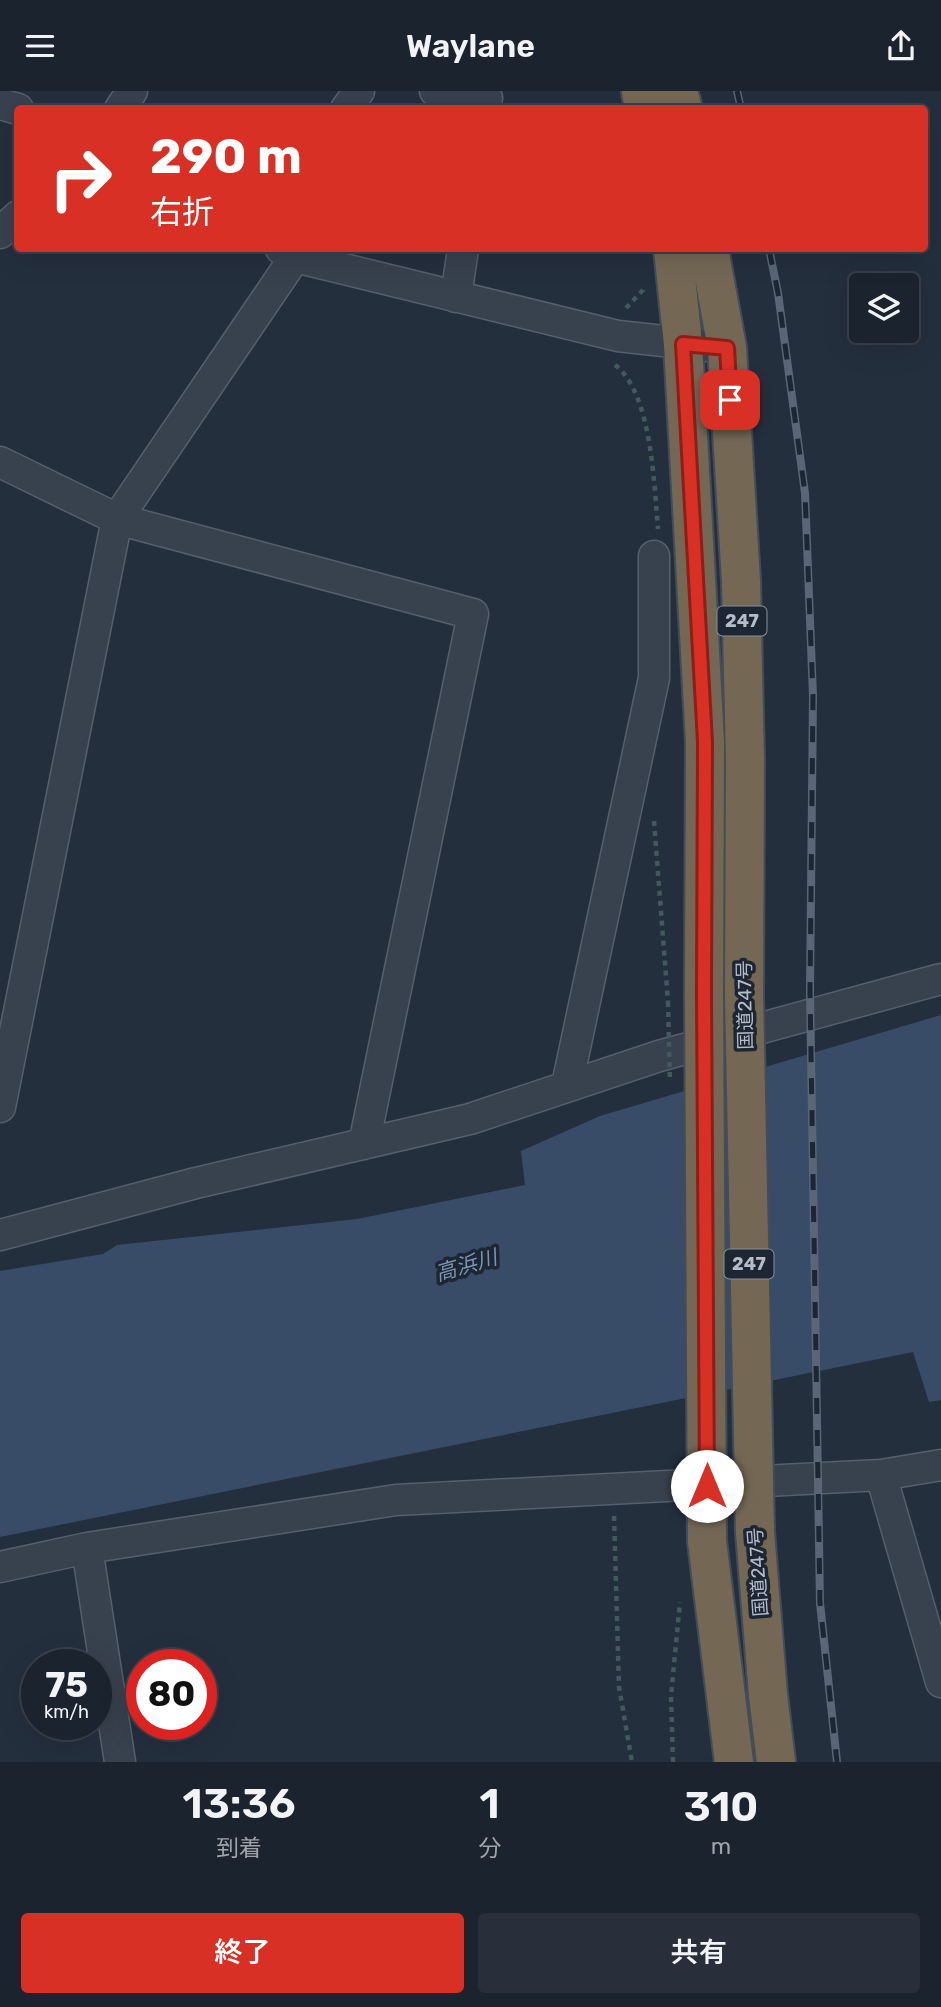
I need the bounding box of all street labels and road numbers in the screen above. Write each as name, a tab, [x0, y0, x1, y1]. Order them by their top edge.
road number: 247	[718, 607, 766, 635]
street label: 国道247号	[733, 960, 757, 1050]
road number: 247	[724, 1249, 774, 1279]
street label: 国道247号	[743, 1527, 773, 1617]

